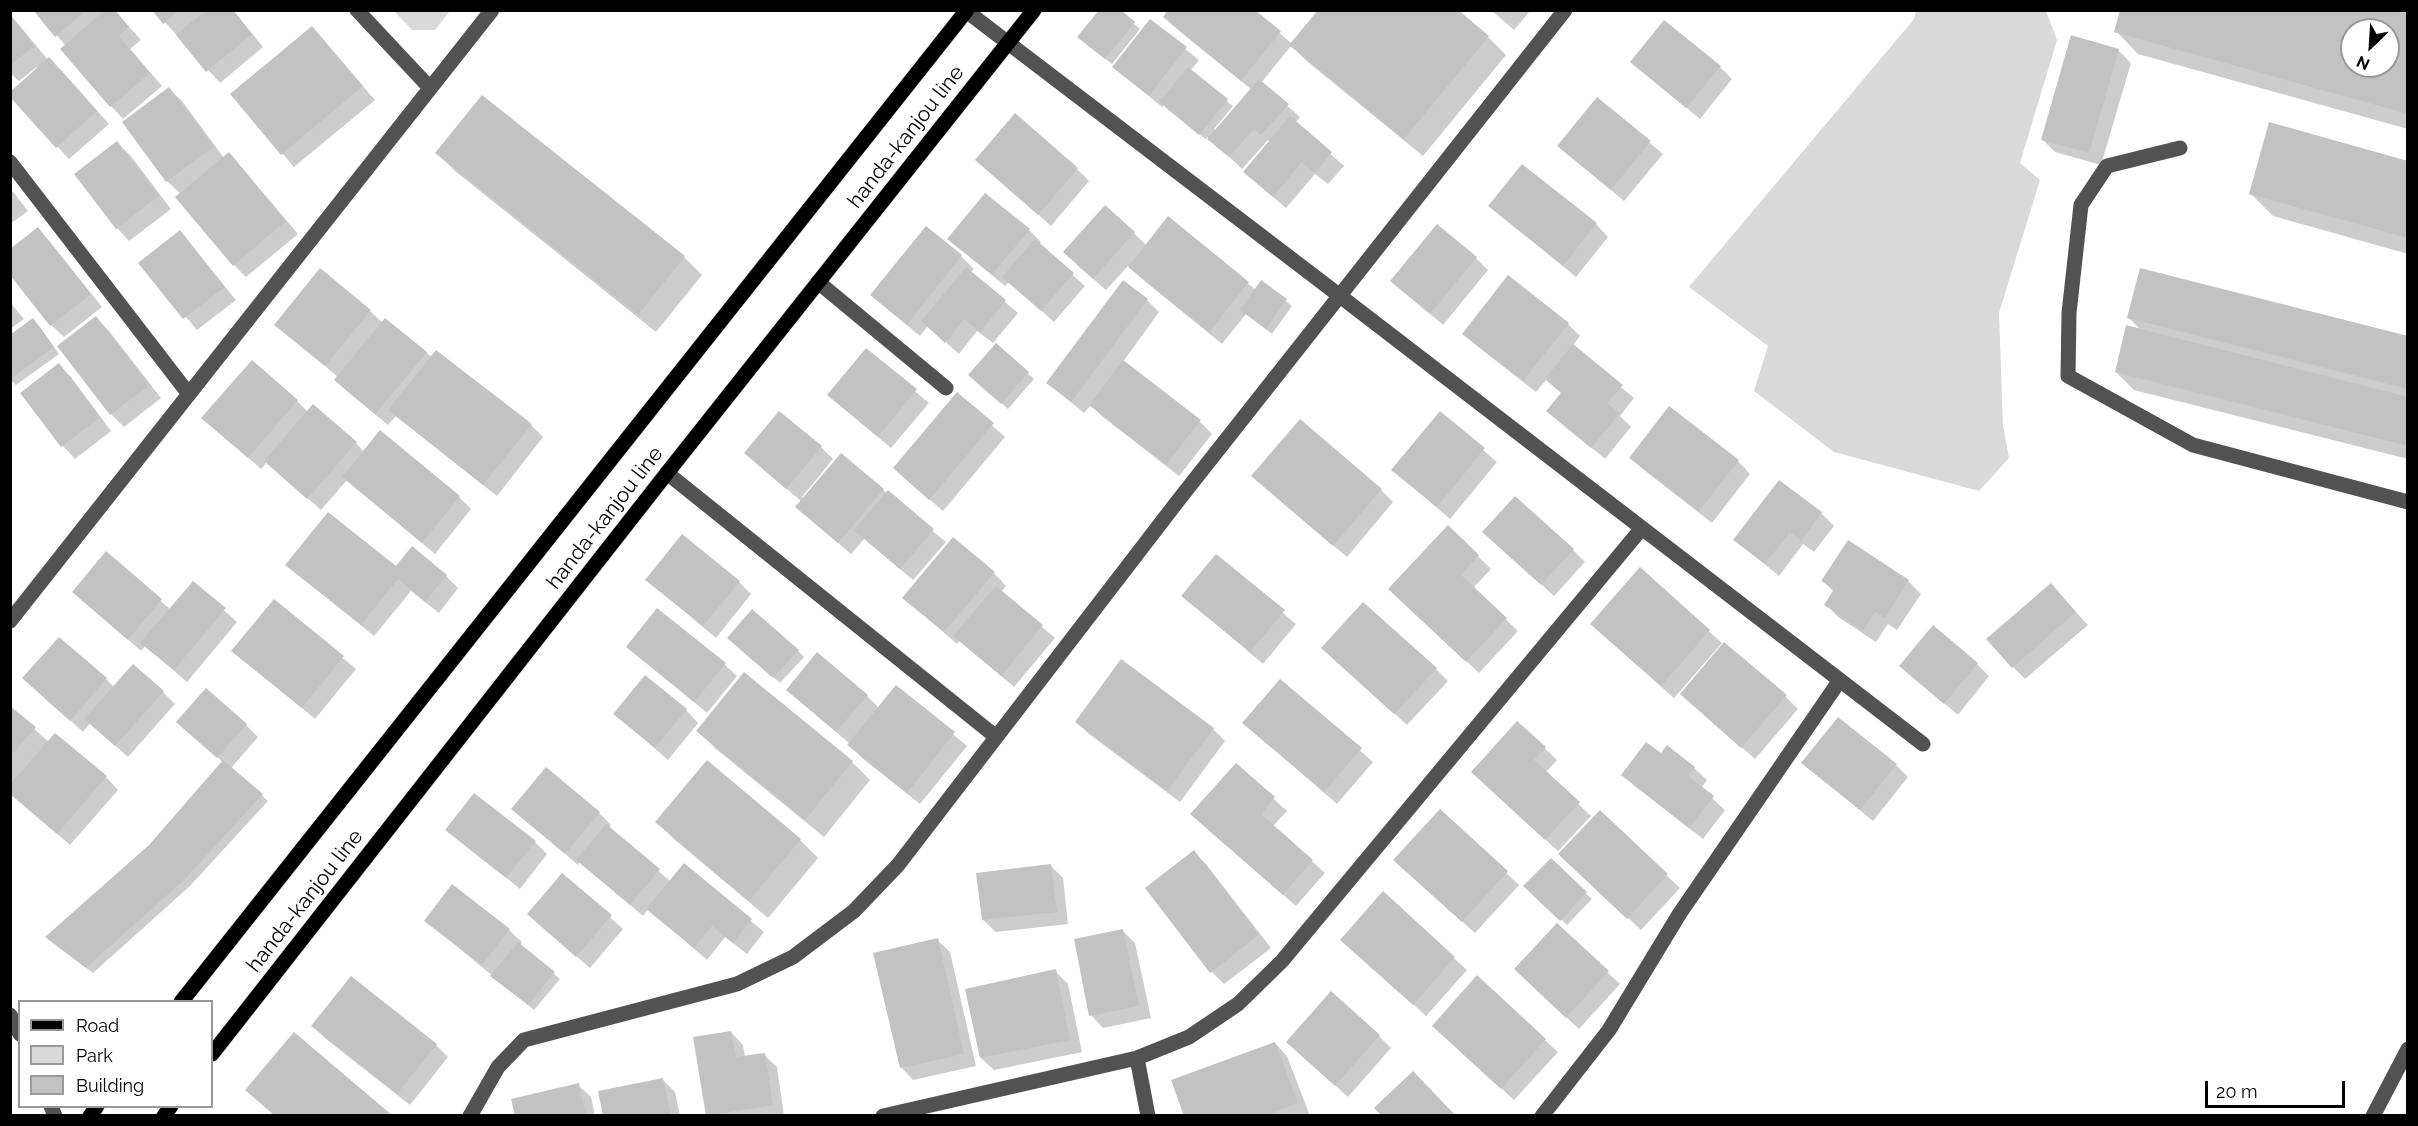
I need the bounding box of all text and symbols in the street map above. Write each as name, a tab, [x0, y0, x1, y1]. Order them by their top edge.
north arrow	[2340, 18, 2400, 78]
text: N	[2353, 52, 2373, 74]
street label: handa-kanjou line	[843, 61, 969, 213]
street label: handa-kanjou line	[542, 442, 668, 594]
street label: handa-kanjou line	[242, 825, 368, 977]
legend	[18, 1000, 213, 1108]
text: Road	[76, 1015, 119, 1036]
text: Park	[76, 1045, 113, 1066]
scale bar	[2208, 1069, 2348, 1107]
text: Building	[76, 1075, 144, 1096]
text: 20 m	[2216, 1081, 2258, 1102]

